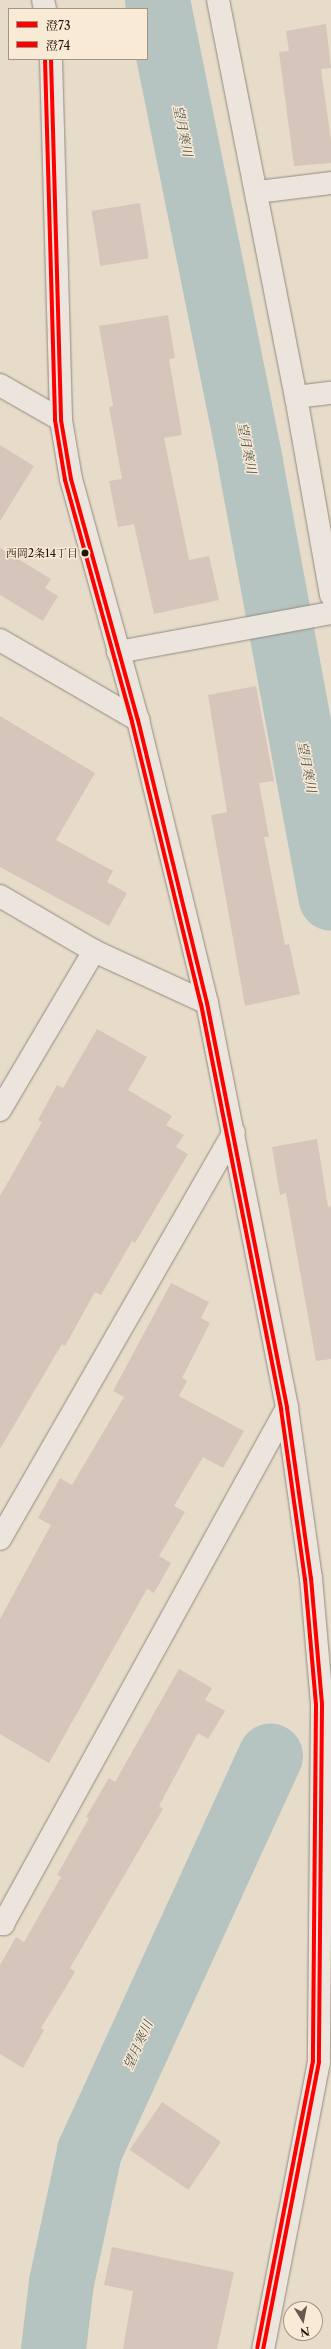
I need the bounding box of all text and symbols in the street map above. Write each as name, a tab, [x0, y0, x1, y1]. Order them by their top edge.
legend	[8, 8, 148, 60]
text: 澄73	[46, 18, 71, 33]
text: 澄74	[46, 38, 70, 53]
water label: 望月寒川	[170, 104, 196, 158]
water label: 望月寒川	[234, 421, 260, 475]
place label: 西岡2条14丁目	[6, 546, 78, 560]
marker: 西岡2条14丁目	[80, 548, 90, 558]
water label: 望月寒川	[294, 740, 320, 794]
water label: 望月寒川	[120, 2018, 156, 2072]
north arrow	[283, 2301, 323, 2341]
text: N	[299, 2324, 311, 2340]

